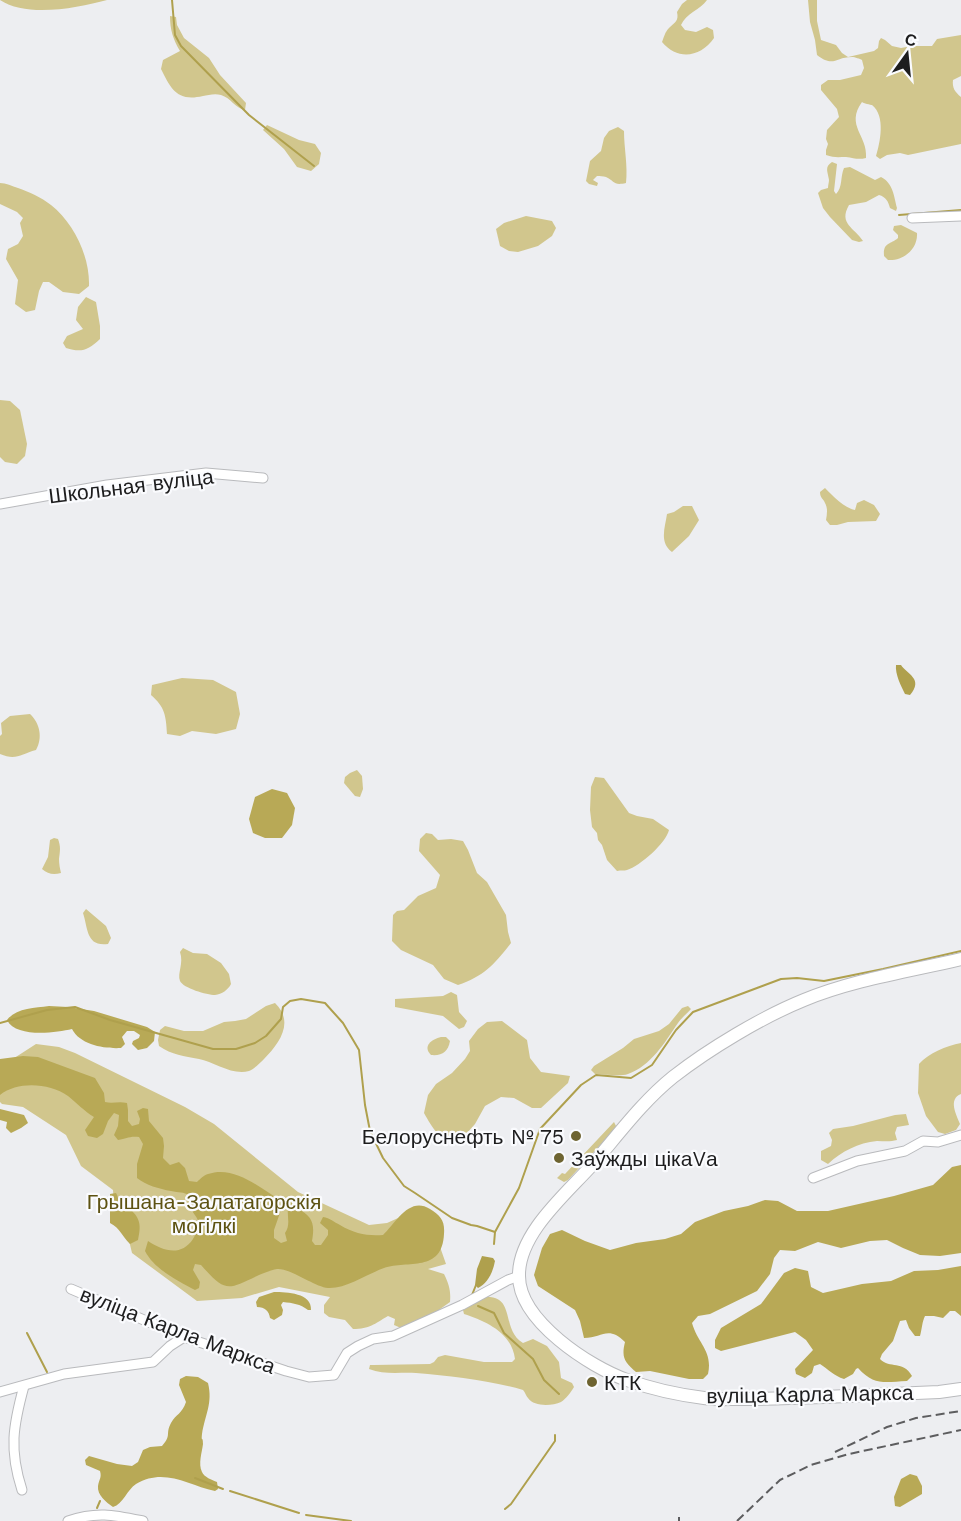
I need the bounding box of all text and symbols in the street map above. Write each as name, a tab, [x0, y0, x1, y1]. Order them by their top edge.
north arrow	[877, 24, 937, 84]
text: С	[903, 29, 919, 51]
street label: Школьная вуліца	[47, 463, 215, 509]
place label: Белоруснефть № 75	[362, 1124, 564, 1149]
marker: Белоруснефть № 75	[569, 1129, 583, 1143]
place label: Заўжды цікаVа	[571, 1146, 718, 1171]
marker: Заўжды цікаVа	[552, 1151, 566, 1165]
park label: Грышана-Залатагорскія могілкі	[87, 1189, 321, 1238]
street label: вуліца Карла Маркса	[77, 1281, 279, 1379]
place label: КТК	[604, 1370, 642, 1395]
marker: КТК	[585, 1375, 599, 1389]
street label: вуліца Карла Маркса	[706, 1380, 914, 1408]

